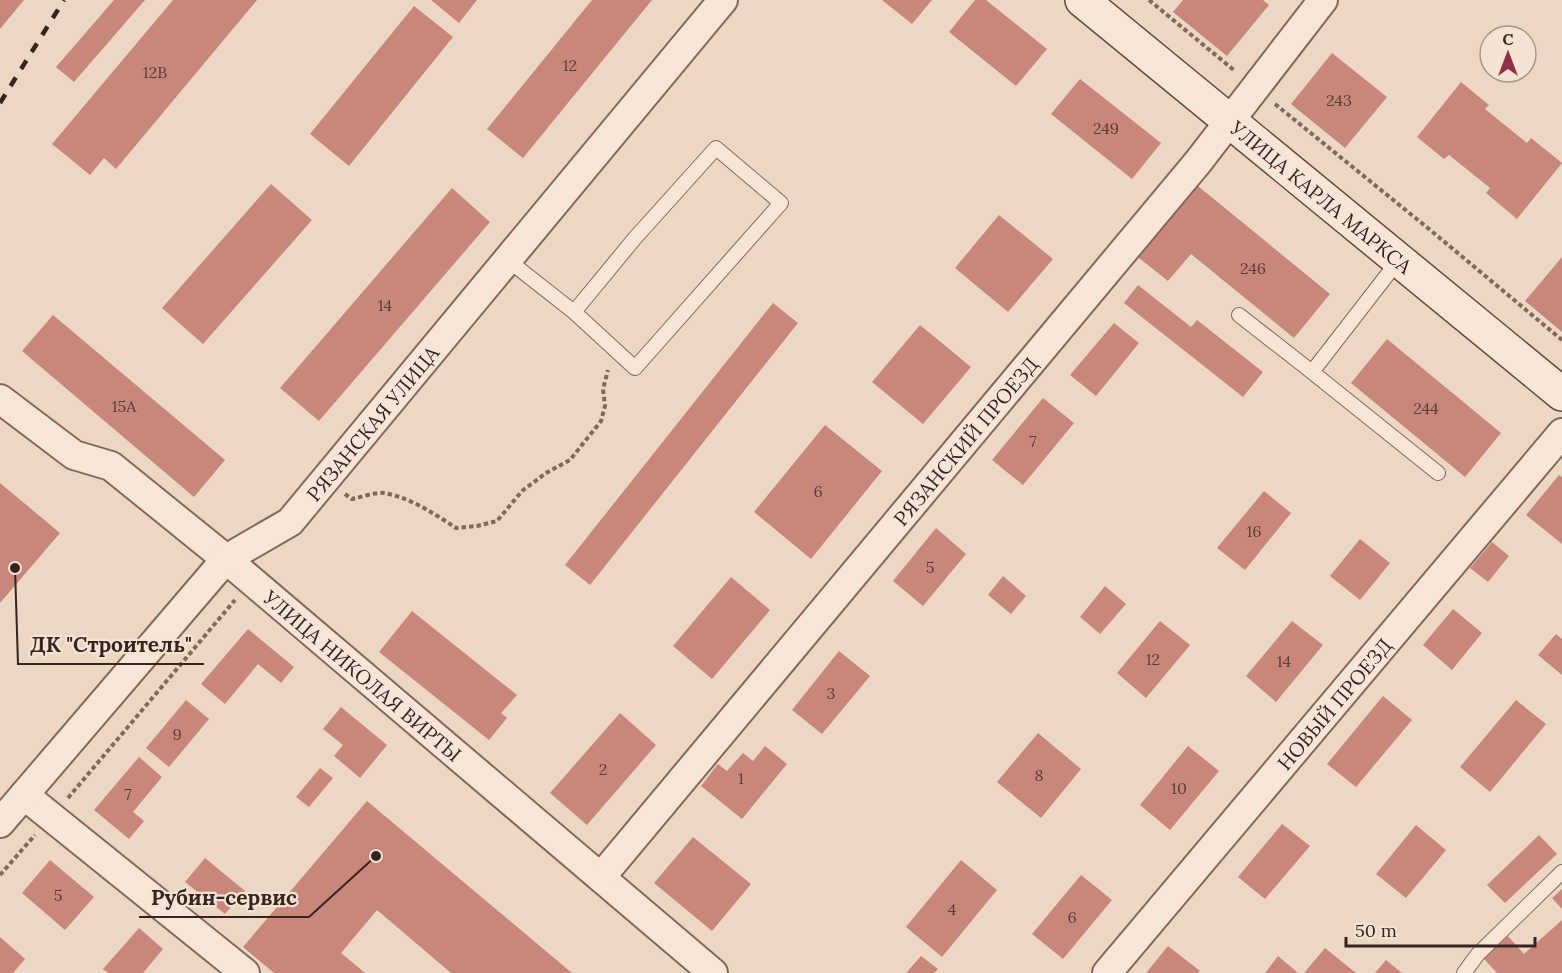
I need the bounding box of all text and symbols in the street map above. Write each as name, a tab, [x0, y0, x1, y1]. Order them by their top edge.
north arrow	[1478, 24, 1538, 84]
text: С	[1502, 29, 1514, 49]
house number: 12	[563, 55, 577, 75]
house number: 12В	[143, 62, 167, 82]
house number: 243	[1326, 90, 1352, 110]
street label: УЛИЦА КАРЛА МАРКСА	[1225, 114, 1418, 279]
house number: 249	[1093, 118, 1119, 138]
house number: 246	[1240, 258, 1266, 278]
house number: 14	[378, 295, 393, 315]
street label: РЯЗАНСКАЯ УЛИЦА	[300, 340, 444, 506]
street label: РЯЗАНСКИЙ ПРОЕЗД	[888, 352, 1043, 530]
house number: 15А	[112, 396, 137, 416]
house number: 244	[1413, 398, 1439, 418]
house number: 7	[1029, 431, 1037, 451]
house number: 6	[813, 481, 823, 501]
house number: 16	[1246, 521, 1262, 541]
house number: 5	[926, 557, 934, 577]
street label: УЛИЦА НИКОЛАЯ ВИРТЫ	[258, 584, 467, 766]
callout: ДК "Строитель"	[18, 625, 204, 664]
text: ДК "Строитель"	[30, 631, 192, 658]
street label: НОВЫЙ ПРОЕЗД	[1271, 633, 1396, 775]
house number: 12	[1146, 649, 1160, 669]
house number: 14	[1277, 651, 1292, 671]
house number: 3	[827, 683, 836, 703]
house number: 9	[172, 724, 182, 744]
house number: 2	[599, 759, 607, 779]
house number: 8	[1035, 765, 1044, 785]
house number: 1	[738, 768, 744, 788]
house number: 10	[1171, 778, 1187, 798]
house number: 7	[124, 784, 132, 804]
callout: Рубин-сервис	[139, 878, 309, 917]
text: Рубин-сервис	[151, 884, 297, 911]
house number: 5	[54, 885, 62, 905]
house number: 4	[948, 899, 957, 919]
house number: 6	[1067, 907, 1077, 927]
scale bar	[1346, 910, 1535, 948]
text: 50 m	[1355, 919, 1397, 942]

